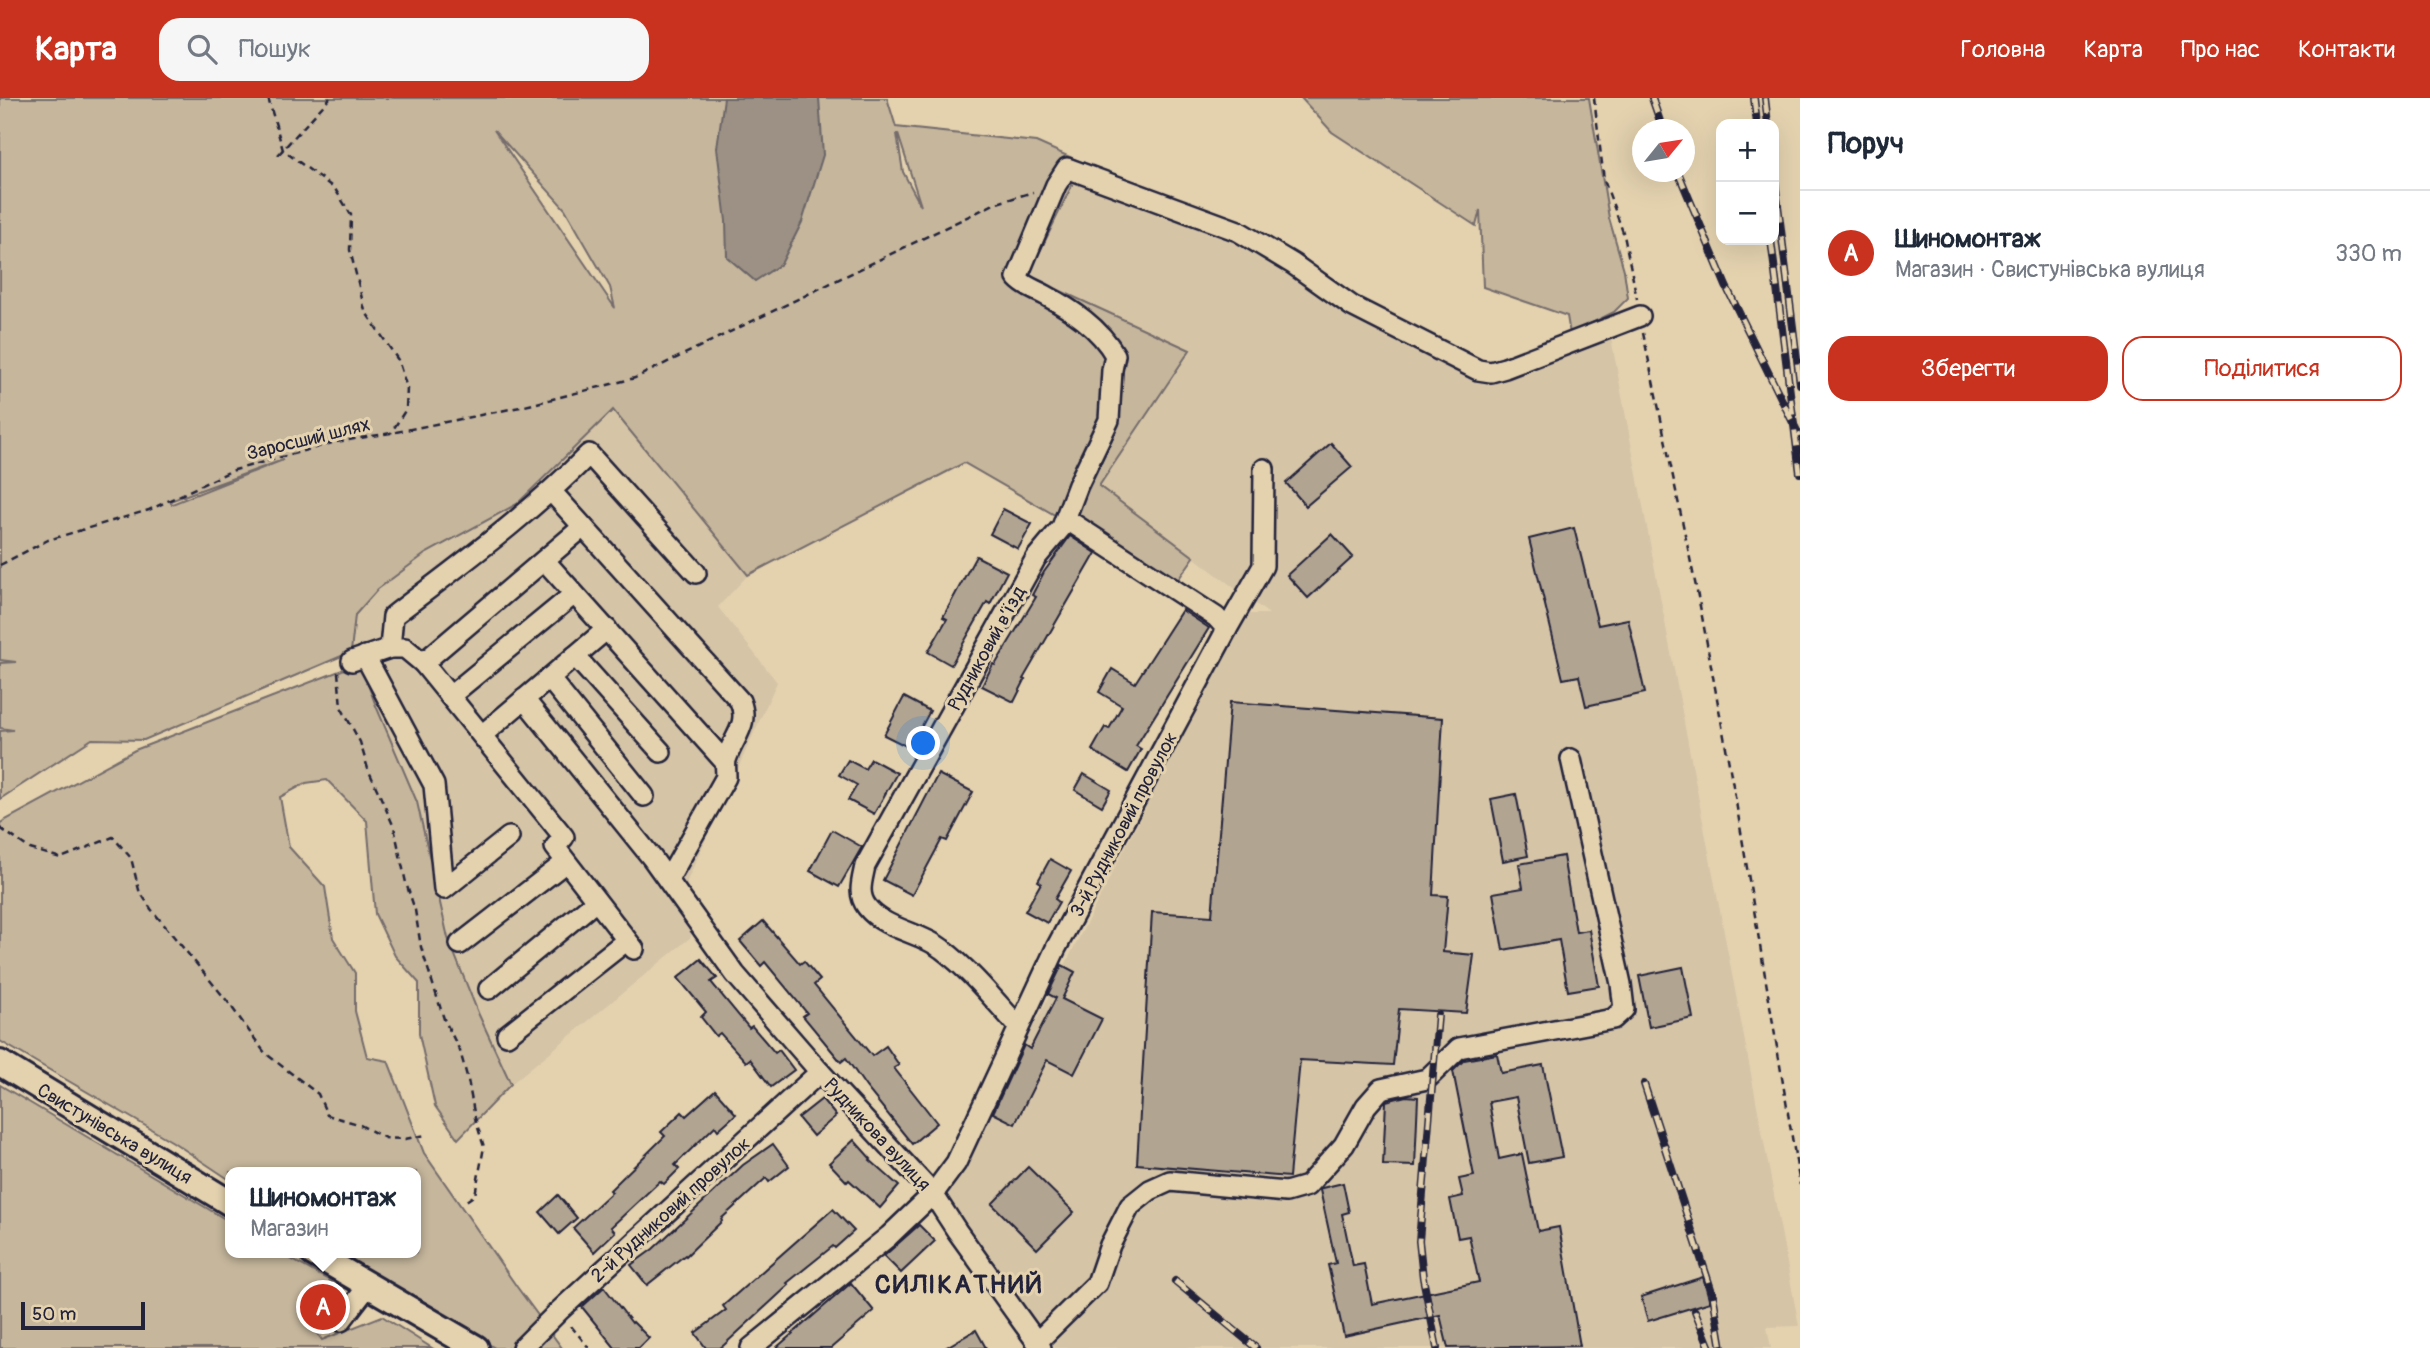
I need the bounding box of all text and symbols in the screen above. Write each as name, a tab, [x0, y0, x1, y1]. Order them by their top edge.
search box	[159, 18, 649, 81]
text: Карта	[35, 29, 117, 70]
icon: search	[183, 30, 221, 68]
text: Пошук	[239, 33, 311, 65]
text: Головна	[1961, 35, 2045, 64]
text: Карта	[2083, 35, 2143, 64]
text: Про нас	[2181, 35, 2260, 64]
text: Контакти	[2298, 35, 2395, 64]
north arrow	[1632, 119, 1695, 182]
map controls	[1716, 119, 1779, 245]
button: +	[1716, 119, 1779, 182]
text: Поруч	[1828, 125, 1904, 162]
button: −	[1716, 182, 1779, 245]
text: Шиномонтаж	[1895, 223, 2041, 255]
text: A	[1844, 239, 1858, 268]
text: 330 m	[2335, 239, 2402, 268]
text: Магазин · Свистунівська вулиця	[1895, 255, 2205, 284]
button: Зберегти	[1828, 336, 2108, 401]
button: Поділитися	[2122, 336, 2402, 401]
street label: Заросший шлях	[244, 412, 372, 466]
street label: Рудниковий в’їзд	[943, 581, 1031, 715]
your location	[906, 726, 940, 760]
street label: 3-й Рудниковий провулок	[1065, 728, 1183, 921]
street label: Рудникова вулиця	[819, 1073, 936, 1196]
street label: Свистунівська вулиця	[33, 1078, 196, 1190]
street label: 2-й Рудниковий провулок	[586, 1132, 755, 1288]
popup	[225, 1167, 421, 1258]
text: Шиномонтаж	[250, 1182, 396, 1214]
text: Магазин	[250, 1214, 329, 1243]
district label: СИЛІКАТНИЙ	[875, 1269, 1043, 1301]
pin: A	[300, 1281, 346, 1333]
scale bar	[21, 1299, 145, 1331]
text: 50 m	[32, 1302, 76, 1326]

